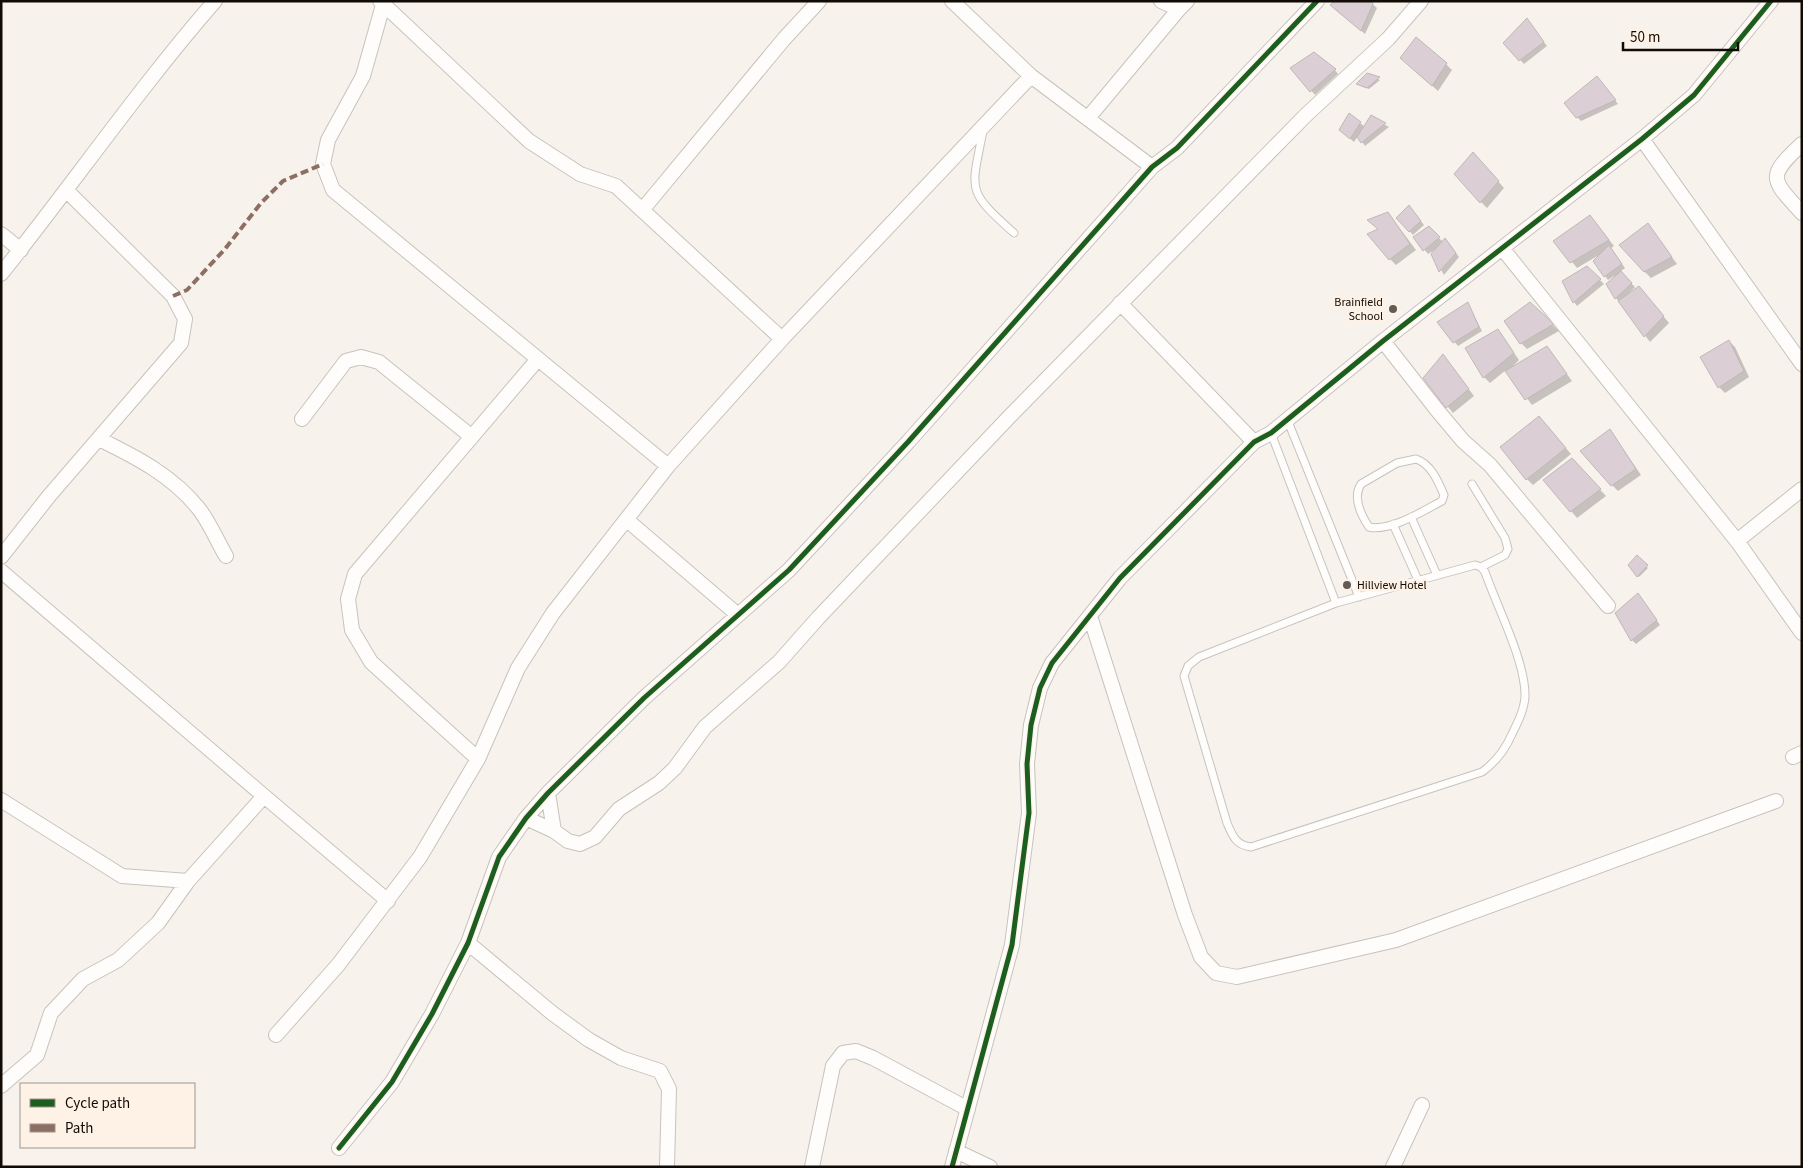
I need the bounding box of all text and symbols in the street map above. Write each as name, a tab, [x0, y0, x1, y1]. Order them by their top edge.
scale bar	[1623, 20, 1738, 52]
text: 50 m	[1630, 27, 1660, 48]
place label: Brainfield School	[1334, 294, 1383, 325]
marker: Brainfield School	[1387, 303, 1399, 315]
place label: Hillview Hotel	[1357, 577, 1427, 594]
marker: Hillview Hotel	[1341, 579, 1353, 591]
legend	[20, 1083, 195, 1148]
text: Cycle path	[65, 1093, 130, 1114]
text: Path	[65, 1118, 93, 1139]

